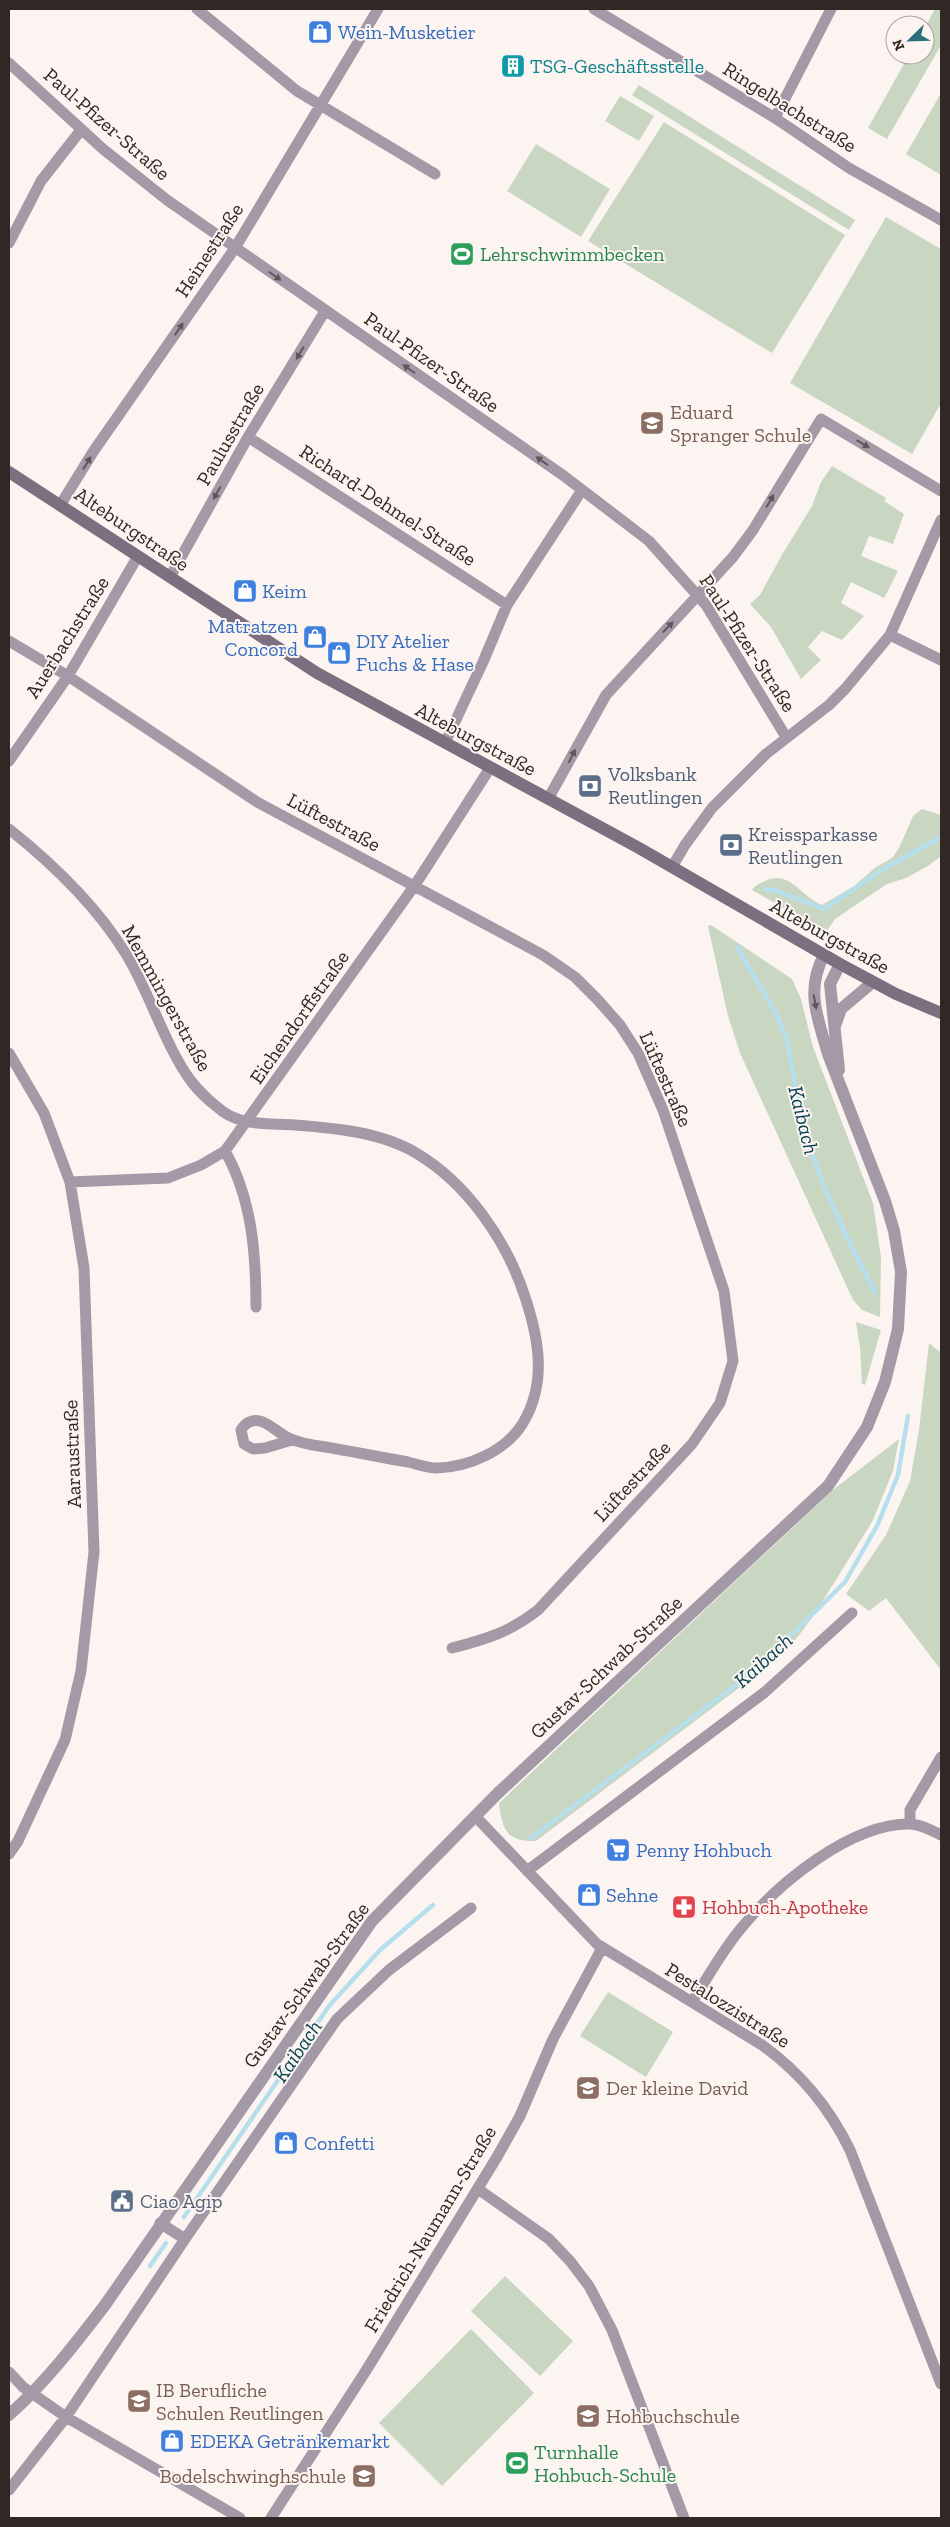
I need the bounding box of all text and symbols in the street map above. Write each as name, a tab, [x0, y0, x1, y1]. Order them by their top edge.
north arrow	[885, 15, 935, 65]
shop icon: Wein-Musketier	[307, 19, 333, 45]
place label: Wein-Musketier	[338, 20, 476, 44]
text: N	[888, 36, 908, 53]
building icon: TSG-Geschäftsstelle	[500, 53, 526, 79]
place label: TSG-Geschäftsstelle	[530, 54, 704, 78]
street label: Ringelbachstraße	[719, 56, 861, 158]
street label: Paul-Pfizer-Straße	[39, 63, 175, 185]
street label: Heinestraße	[170, 199, 248, 301]
sports icon: Lehrschwimmbecken	[449, 241, 475, 267]
place label: Lehrschwimmbecken	[480, 242, 665, 266]
one-way arrow	[268, 271, 282, 281]
street label: Paul-Pfizer-Straße	[360, 307, 504, 417]
one-way arrow	[174, 323, 184, 336]
one-way arrow	[295, 346, 304, 359]
one-way arrow	[402, 364, 415, 374]
street label: Paulusstraße	[191, 379, 269, 489]
place label: Eduard Spranger Schule	[670, 400, 811, 447]
school or university icon: Eduard Spranger Schule	[639, 410, 665, 436]
street label: Richard-Dehmel-Straße	[295, 439, 481, 571]
one-way arrow	[856, 439, 869, 448]
one-way arrow	[82, 456, 91, 469]
one-way arrow	[536, 456, 549, 466]
street label: Alteburgstraße	[70, 482, 194, 576]
one-way arrow	[213, 486, 222, 499]
one-way arrow	[766, 495, 775, 508]
street label: Paul-Pfizer-Straße	[695, 570, 801, 716]
street label: Auerbachstraße	[20, 572, 114, 702]
shop icon: Keim	[232, 578, 258, 604]
place label: Keim	[262, 579, 307, 603]
place label: Matratzen Concord	[208, 614, 299, 661]
one-way arrow	[662, 621, 674, 633]
shop icon: Matratzen Concord	[302, 624, 328, 650]
place label: DIY Atelier Fuchs & Hase	[356, 629, 474, 676]
shop icon: DIY Atelier Fuchs & Hase	[326, 640, 352, 666]
street label: Alteburgstraße	[412, 697, 540, 781]
one-way arrow	[568, 749, 576, 764]
place label: Volksbank Reutlingen	[607, 762, 703, 809]
bank icon: Volksbank Reutlingen	[577, 773, 603, 799]
street label: Lüftestraße	[283, 787, 385, 857]
place label: Kreissparkasse Reutlingen	[748, 822, 878, 869]
bank icon: Kreissparkasse Reutlingen	[718, 832, 744, 858]
street label: Alteburgstraße	[766, 893, 894, 979]
street label: Memmingerstraße	[117, 921, 217, 1075]
street label: Eichendorffstraße	[244, 946, 354, 1088]
one-way arrow	[811, 994, 819, 1010]
street label: Lüftestraße	[634, 1028, 698, 1130]
water label: Kaibach	[783, 1083, 825, 1157]
street label: Aaraustraße	[58, 1399, 86, 1509]
street label: Lüftestraße	[588, 1436, 676, 1526]
street label: Gustav-Schwab-Straße	[525, 1590, 687, 1744]
water label: Kaibach	[729, 1627, 797, 1693]
supermarket icon: Penny Hohbuch	[605, 1837, 631, 1863]
place label: Penny Hohbuch	[636, 1838, 772, 1862]
shop icon: Sehne	[576, 1882, 602, 1908]
place label: Sehne	[606, 1883, 658, 1907]
pharmacy icon: Hohbuch-Apotheke	[671, 1894, 697, 1920]
place label: Hohbuch-Apotheke	[702, 1895, 868, 1919]
street label: Gustav-Schwab-Straße	[238, 1897, 374, 2073]
street label: Pestalozzistraße	[661, 1957, 795, 2053]
water label: Kaibach	[267, 2015, 327, 2087]
school or university icon: Der kleine David	[575, 2075, 601, 2101]
place label: Der kleine David	[606, 2076, 748, 2100]
street label: Friedrich-Naumann-Straße	[359, 2121, 501, 2337]
shop icon: Confetti	[273, 2130, 299, 2156]
place label: Confetti	[304, 2131, 375, 2155]
public building icon: Ciao Agip	[109, 2188, 135, 2214]
place label: Ciao Agip	[140, 2189, 223, 2213]
place label: IB Berufliche Schulen Reutlingen	[156, 2378, 324, 2425]
school or university icon: IB Berufliche Schulen Reutlingen	[126, 2388, 152, 2414]
school or university icon: Hohbuchschule	[575, 2403, 601, 2429]
place label: Hohbuchschule	[606, 2404, 740, 2428]
shop icon: EDEKA Getränkemarkt	[159, 2428, 185, 2454]
place label: EDEKA Getränkemarkt	[190, 2429, 390, 2453]
place label: Turnhalle Hohbuch-Schule	[534, 2440, 676, 2487]
sports icon: Turnhalle Hohbuch-Schule	[504, 2450, 530, 2476]
school or university icon: Bodelschwinghschule	[351, 2463, 377, 2489]
place label: Bodelschwinghschule	[159, 2464, 346, 2488]

